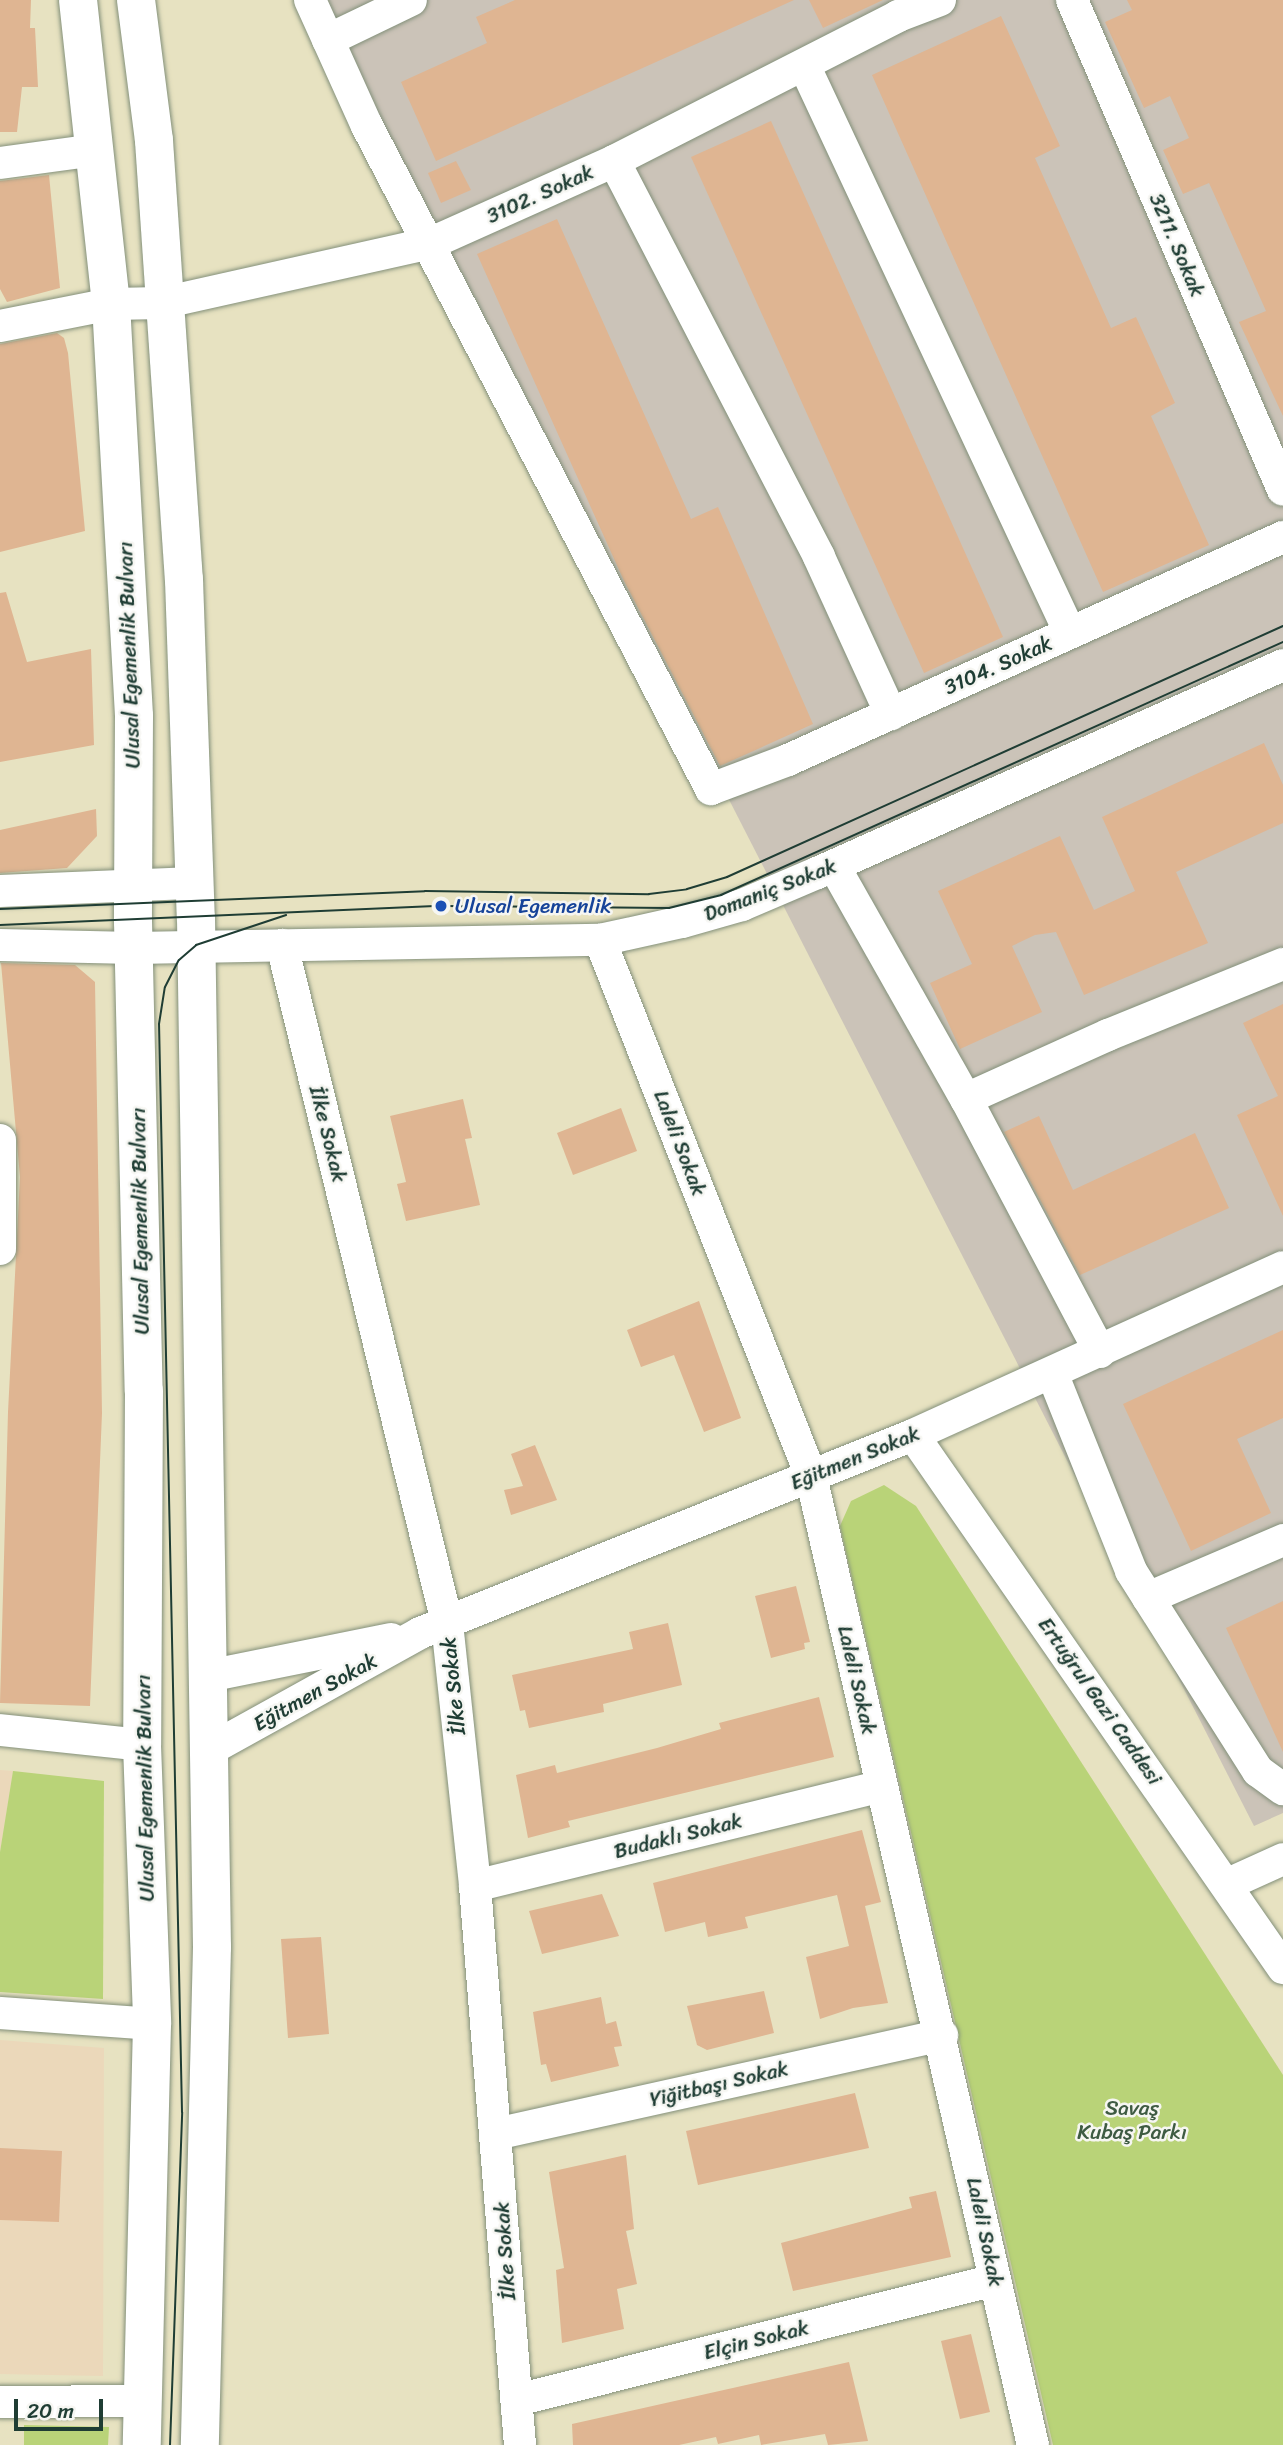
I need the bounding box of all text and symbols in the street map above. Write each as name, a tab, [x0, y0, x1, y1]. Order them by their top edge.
street label: 3102. Sokak	[483, 159, 597, 229]
street label: 3211. Sokak	[1144, 189, 1210, 301]
street label: Ulusal Egemenlik Bulvarı	[112, 541, 146, 769]
street label: 3104. Sokak	[940, 630, 1056, 700]
street label: Domaniç Sokak	[700, 853, 840, 927]
place label: Ulusal Egemenlik	[455, 893, 612, 919]
marker: Ulusal Egemenlik	[433, 898, 449, 914]
street label: İlke Sokak	[304, 1083, 352, 1185]
street label: Laleli Sokak	[648, 1087, 712, 1199]
street label: Ulusal Egemenlik Bulvarı	[125, 1107, 155, 1335]
street label: Eğitmen Sokak	[786, 1421, 924, 1495]
street label: Ertuğrul Gazi Caddesi	[1033, 1612, 1167, 1790]
street label: Laleli Sokak	[832, 1623, 882, 1737]
street label: İlke Sokak	[435, 1636, 471, 1736]
street label: Eğitmen Sokak	[249, 1648, 381, 1736]
street label: Ulusal Egemenlik Bulvarı	[130, 1674, 160, 1902]
street label: Budaklı Sokak	[611, 1808, 745, 1864]
street label: Yiğitbaşı Sokak	[647, 2056, 791, 2112]
park label: Savaş Kubaş Parkı	[1077, 2095, 1187, 2145]
street label: Laleli Sokak	[961, 2175, 1009, 2289]
street label: İlke Sokak	[489, 2201, 521, 2301]
street label: Elçin Sokak	[701, 2315, 811, 2365]
scale bar	[18, 2386, 107, 2430]
text: 20 m	[27, 2392, 74, 2430]

